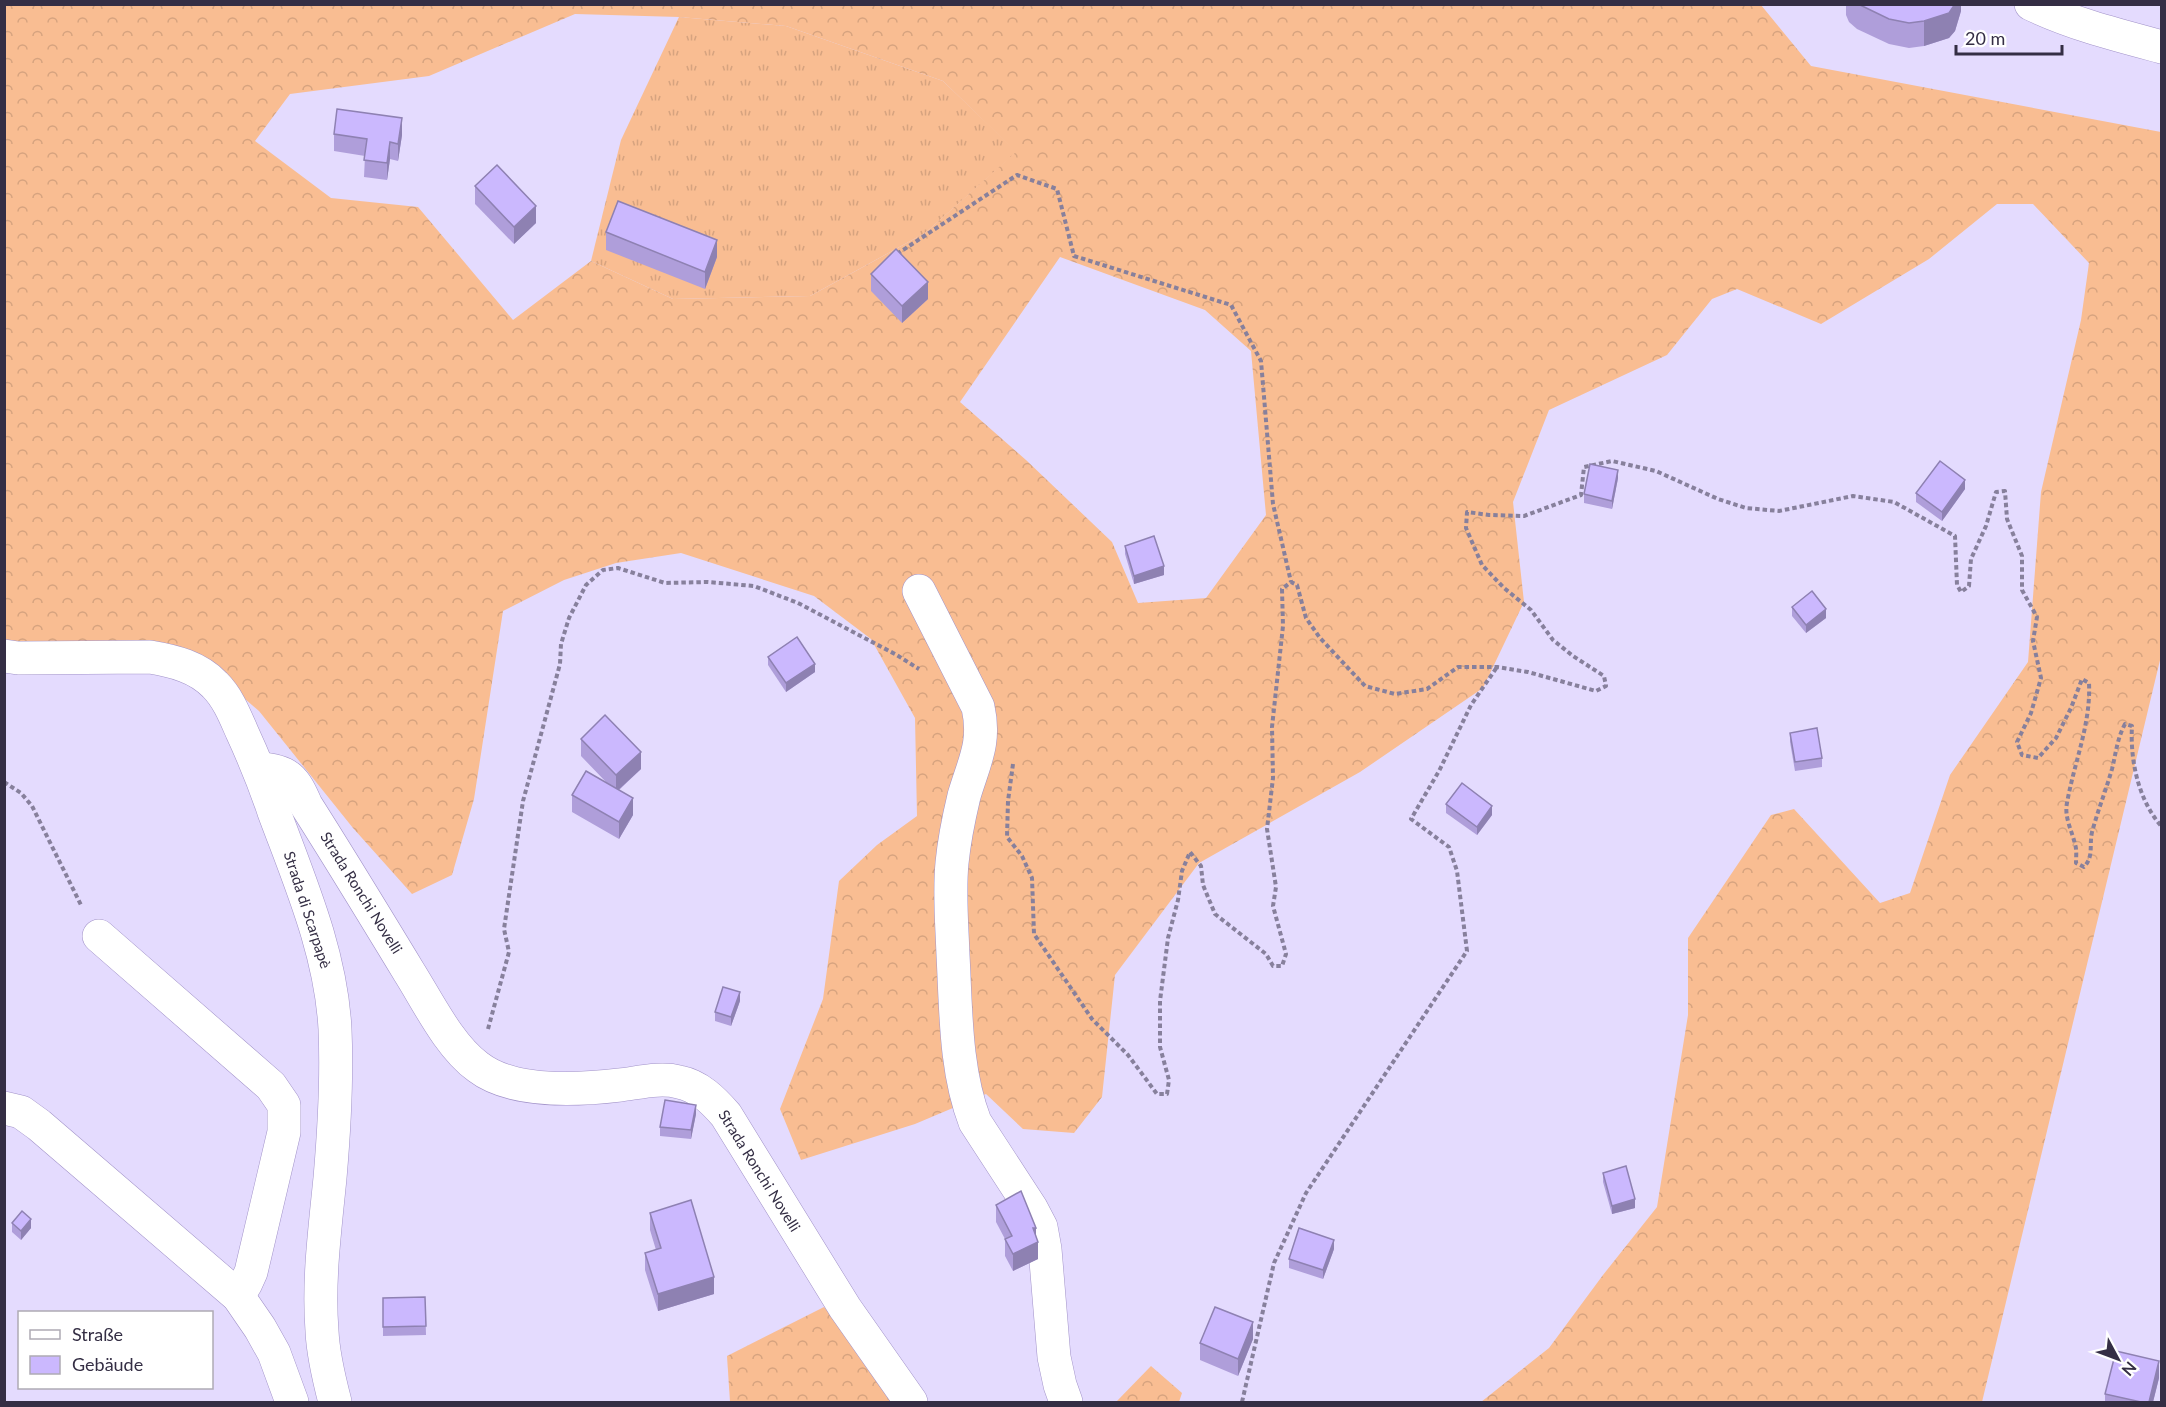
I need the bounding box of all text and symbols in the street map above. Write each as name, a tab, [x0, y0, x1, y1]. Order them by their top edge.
scale bar	[1956, 18, 2062, 56]
text: 20 m	[1965, 27, 2005, 49]
street label: Strada Ronchi Novelli	[317, 828, 407, 957]
street label: Strada di Scarpapè	[281, 849, 335, 970]
street label: Strada Ronchi Novelli	[715, 1106, 805, 1235]
legend	[18, 1311, 213, 1389]
text: Straße	[72, 1323, 123, 1345]
north arrow	[2088, 1329, 2148, 1389]
text: Gebäude	[72, 1353, 143, 1375]
text: N	[2118, 1358, 2141, 1380]

